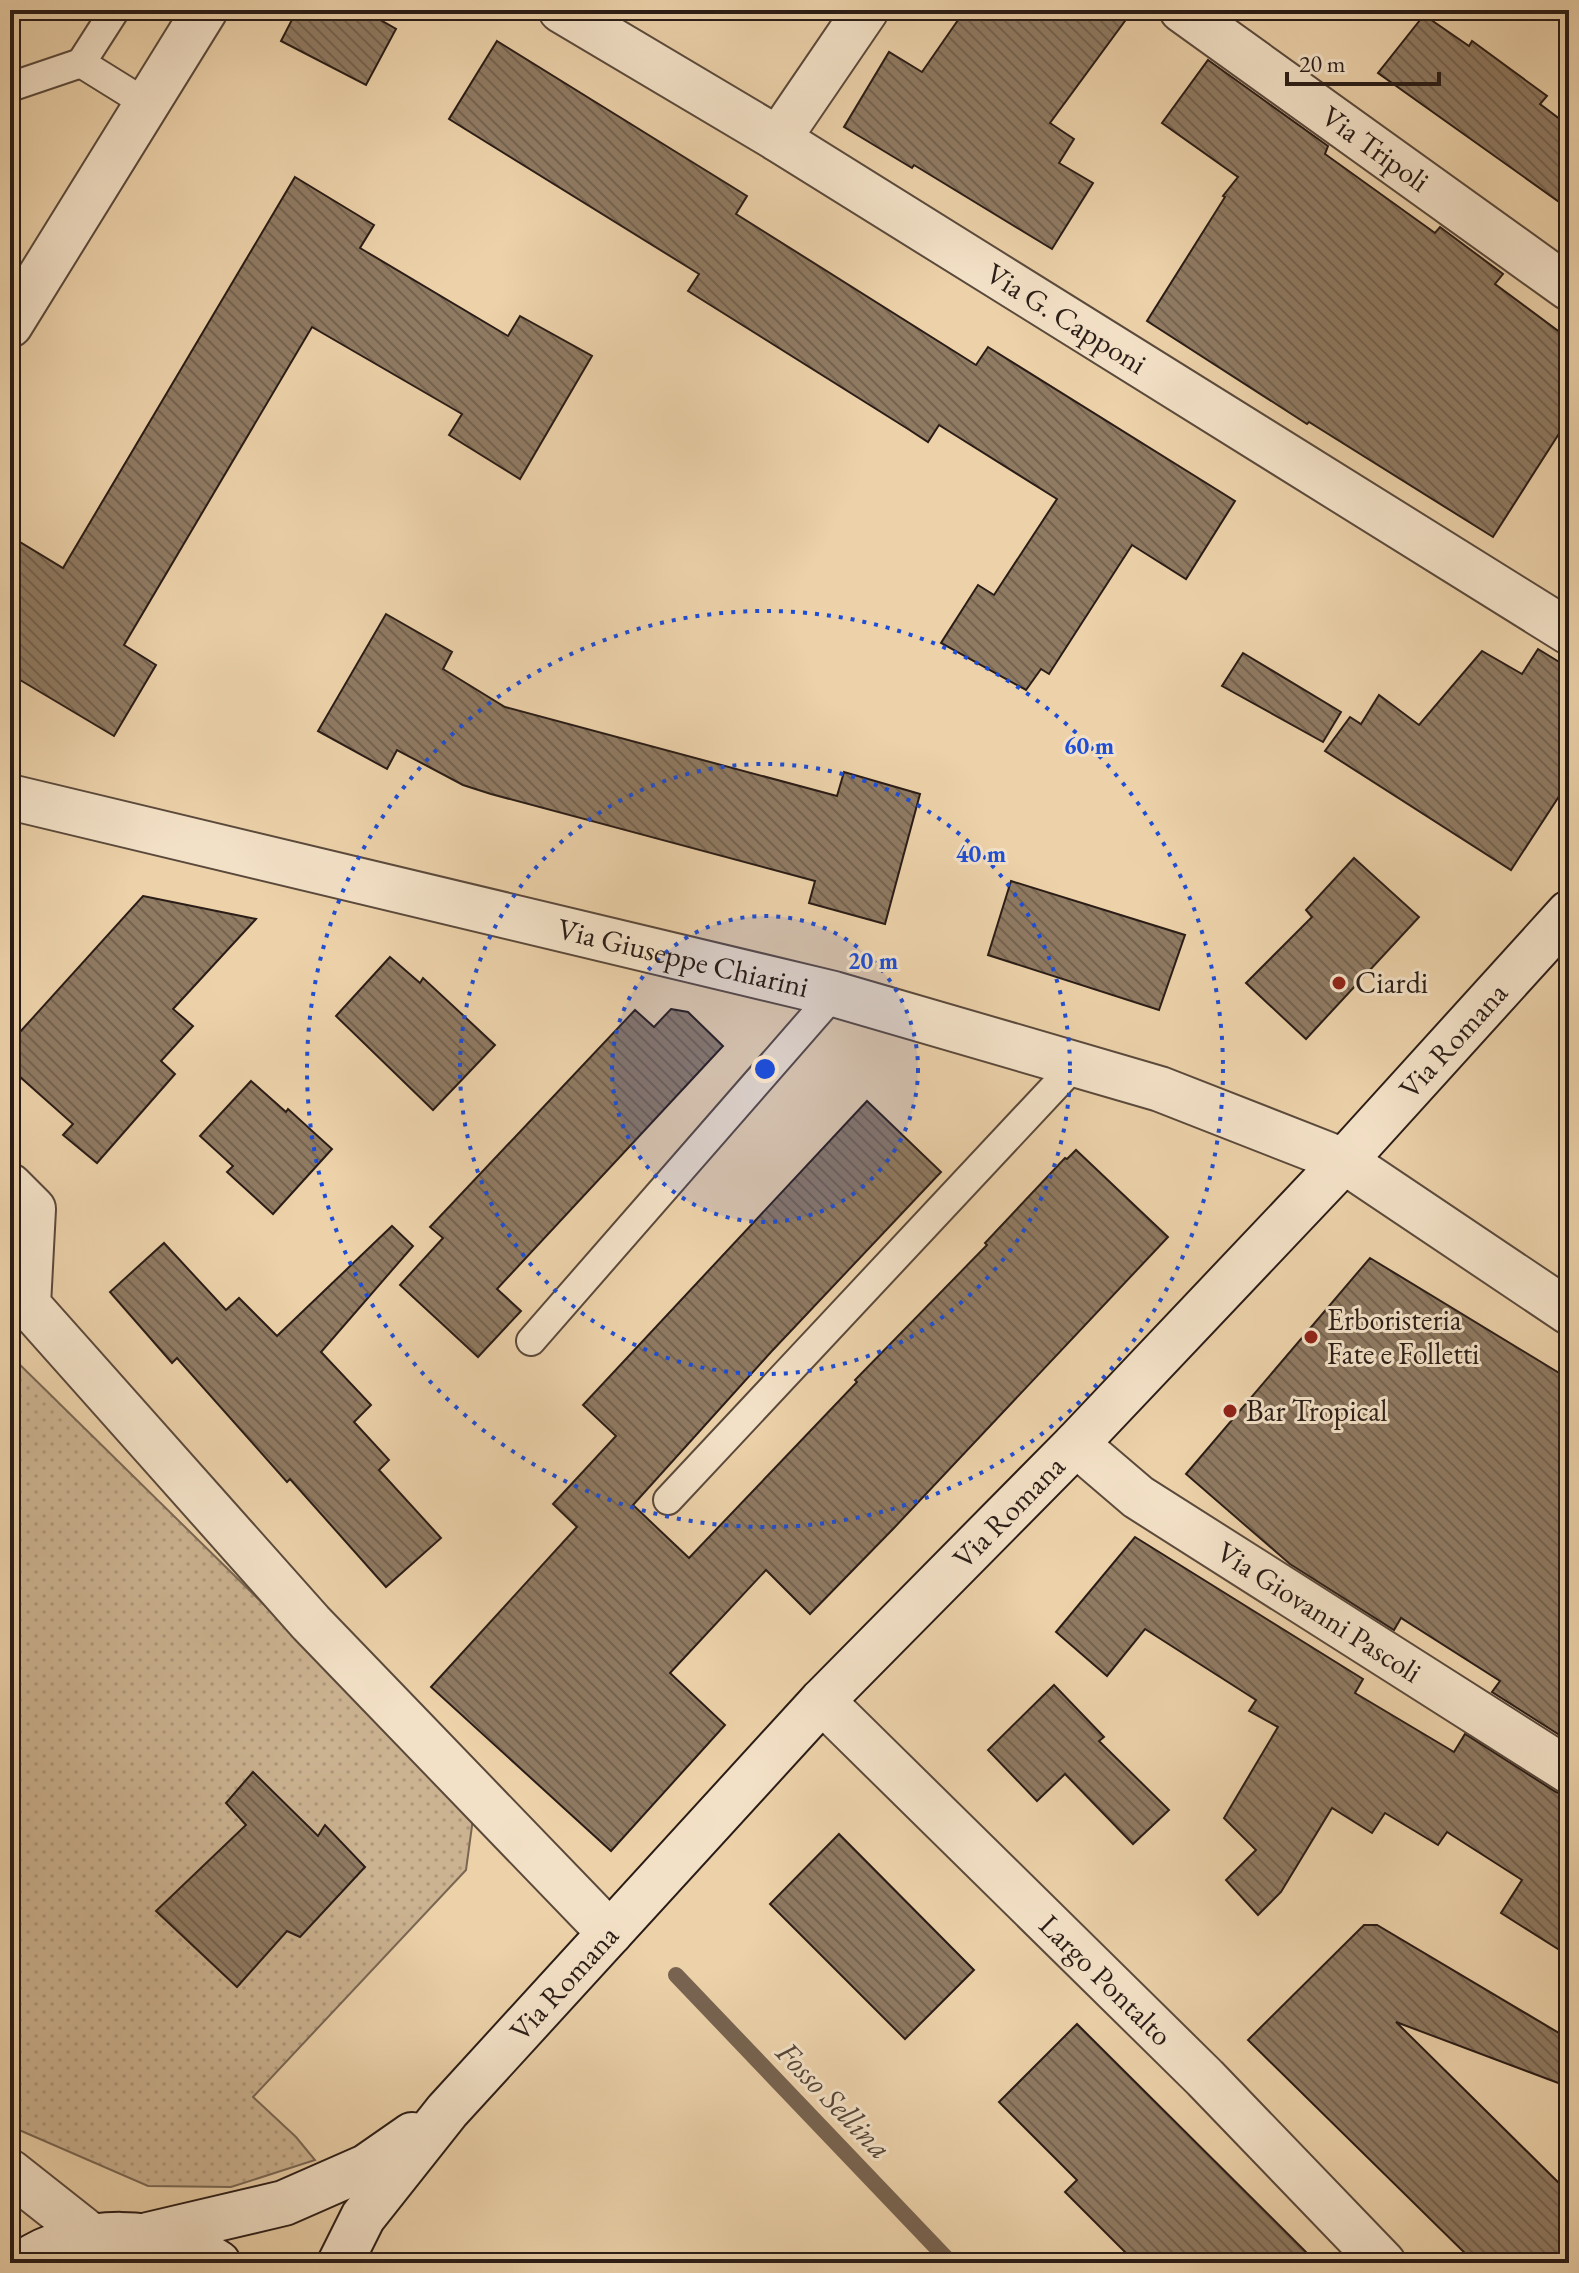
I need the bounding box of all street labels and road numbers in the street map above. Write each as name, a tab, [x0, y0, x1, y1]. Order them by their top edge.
street label: Via Tripoli	[1314, 96, 1437, 200]
street label: Via G. Capponi	[979, 253, 1154, 383]
street label: Via Giuseppe Chiarini	[554, 909, 813, 1006]
street label: Via Romana	[1390, 974, 1516, 1107]
street label: Via Romana	[944, 1447, 1073, 1577]
street label: Via Giovanni Pascoli	[1209, 1532, 1429, 1691]
street label: Largo Pontalto	[1031, 1906, 1181, 2054]
street label: Via Romana	[501, 1916, 627, 2049]

